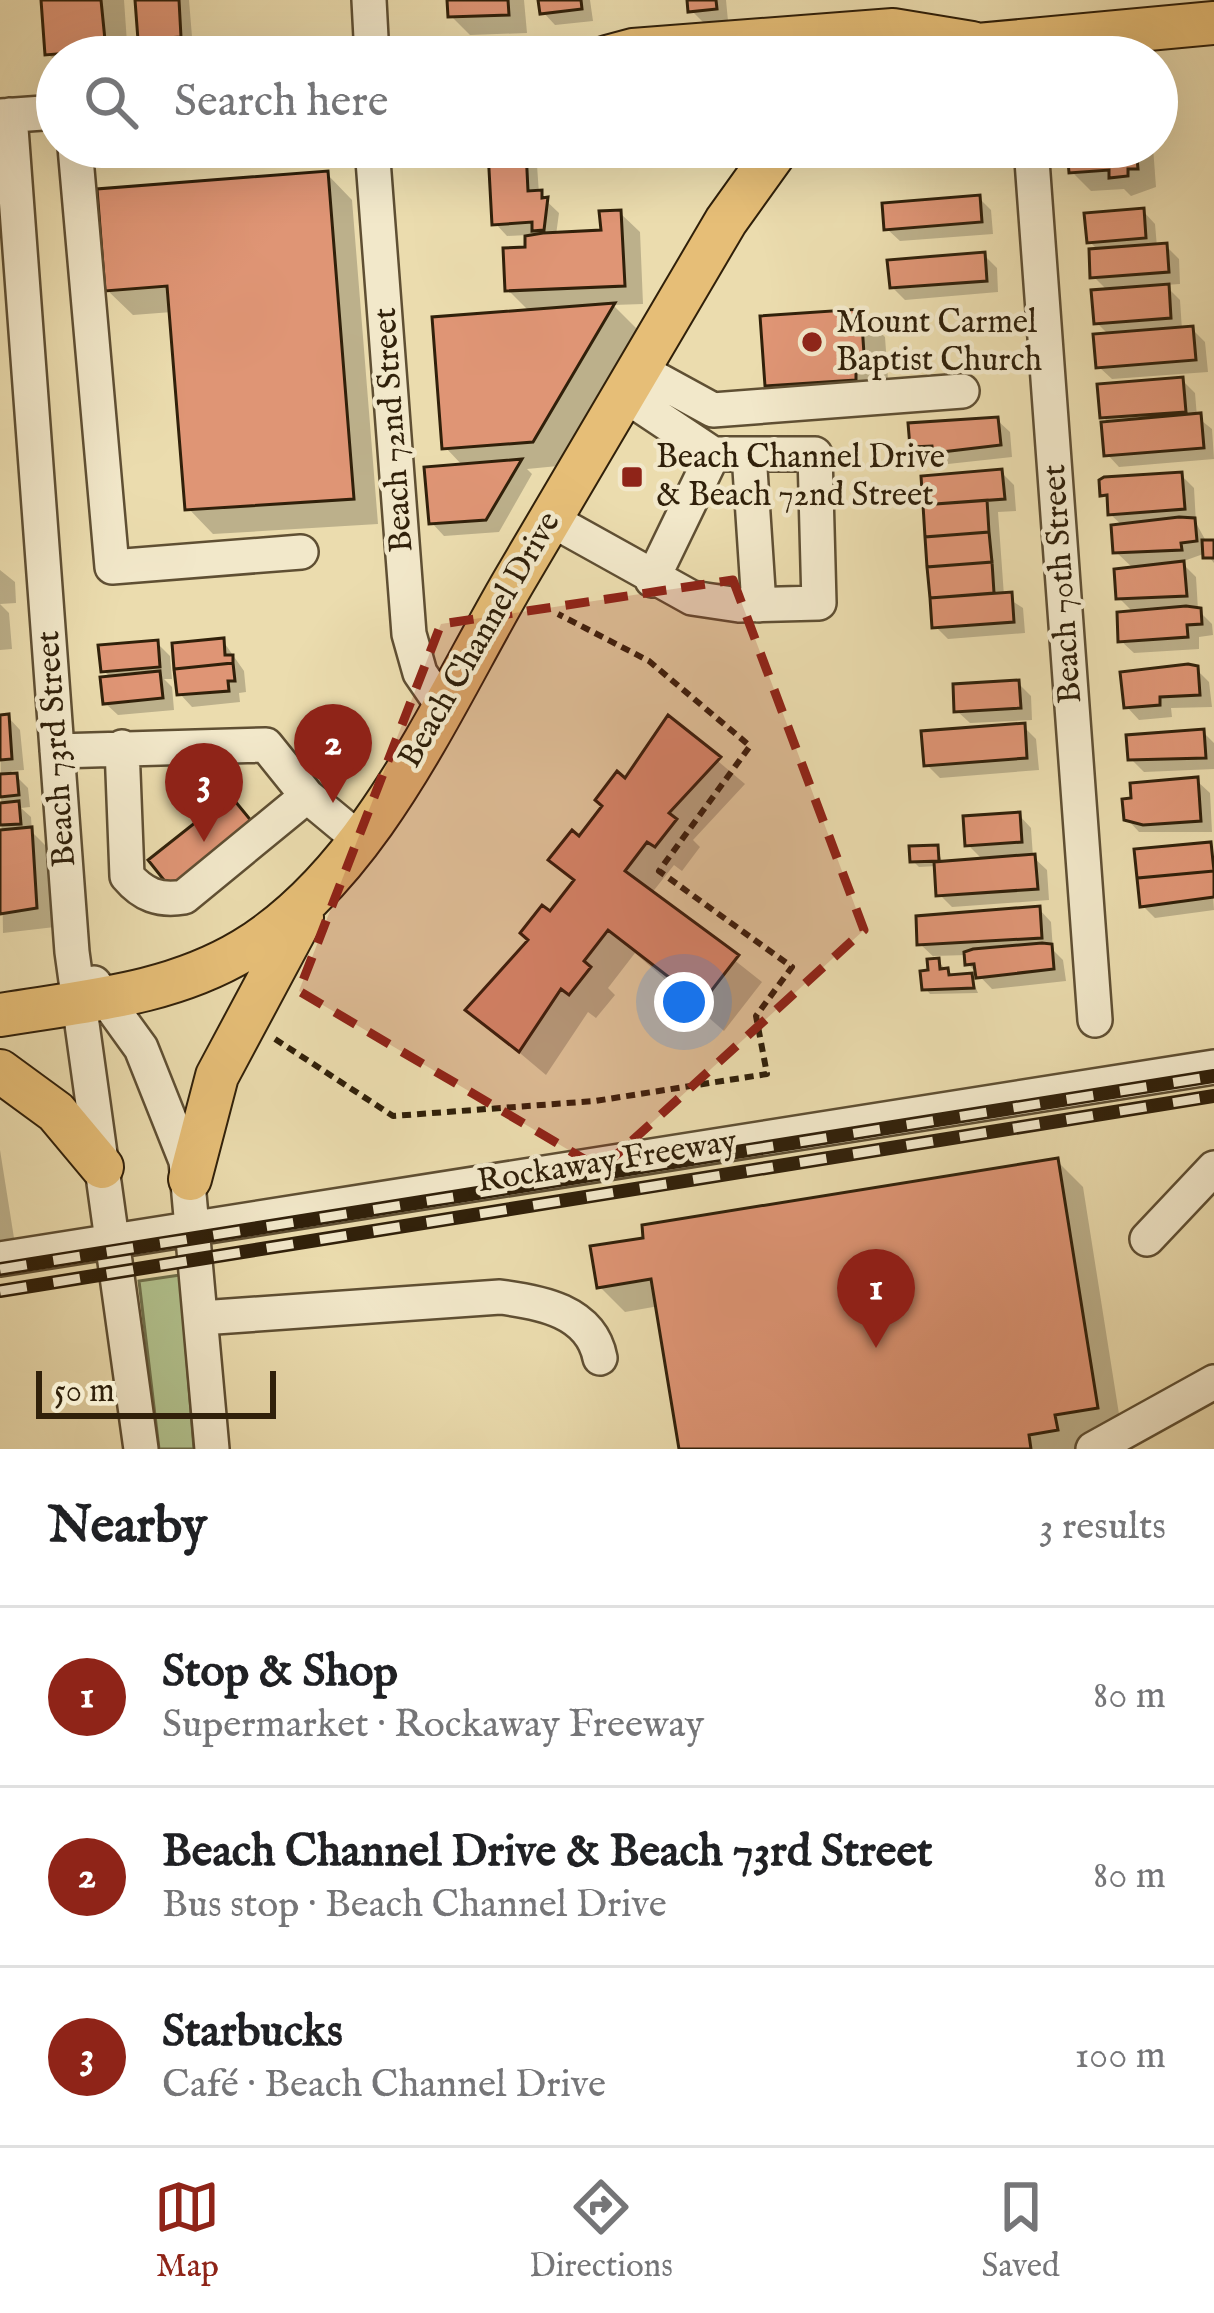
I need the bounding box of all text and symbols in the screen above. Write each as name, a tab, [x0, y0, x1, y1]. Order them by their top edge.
search box	[36, 36, 1178, 168]
icon: search	[78, 69, 144, 135]
text: Search here	[174, 74, 388, 131]
place label: Mount Carmel Baptist Church	[836, 302, 1043, 382]
street label: Beach 72nd Street	[364, 306, 424, 554]
marker: Mount Carmel Baptist Church	[799, 329, 825, 355]
place label: Beach Channel Drive & Beach 72nd Street	[656, 437, 945, 517]
street label: Beach 70th Street	[1034, 463, 1092, 705]
marker: Beach Channel Drive & Beach 72nd Street	[619, 464, 645, 490]
street label: Beach Channel Drive	[390, 504, 570, 776]
street label: Beach 73rd Street	[28, 629, 86, 869]
pin: 2	[294, 704, 372, 803]
pin: 3	[165, 743, 243, 842]
your location	[654, 972, 714, 1032]
street label: Rockaway Freeway	[474, 1121, 741, 1203]
pin: 1	[837, 1249, 915, 1348]
scale bar	[36, 1365, 276, 1418]
text: 50 m	[54, 1371, 115, 1413]
text: Nearby	[48, 1495, 207, 1560]
text: 3 results	[1039, 1503, 1166, 1552]
text: Stop & Shop	[162, 1644, 398, 1701]
text: 1	[80, 1672, 94, 1721]
text: 80 m	[1093, 1672, 1166, 1721]
text: Supermarket · Rockaway Freeway	[162, 1701, 704, 1750]
text: Beach Channel Drive & Beach 73rd Street	[162, 1824, 933, 1881]
text: 2	[78, 1852, 96, 1901]
text: 80 m	[1093, 1852, 1166, 1901]
text: Bus stop · Beach Channel Drive	[162, 1881, 667, 1930]
text: Starbucks	[162, 2004, 343, 2061]
text: 3	[80, 2032, 94, 2081]
text: 100 m	[1075, 2032, 1166, 2081]
text: Café · Beach Channel Drive	[162, 2061, 606, 2110]
tab: Map	[154, 2174, 220, 2288]
tab: Directions	[529, 2174, 673, 2288]
tab: Saved	[982, 2174, 1060, 2288]

